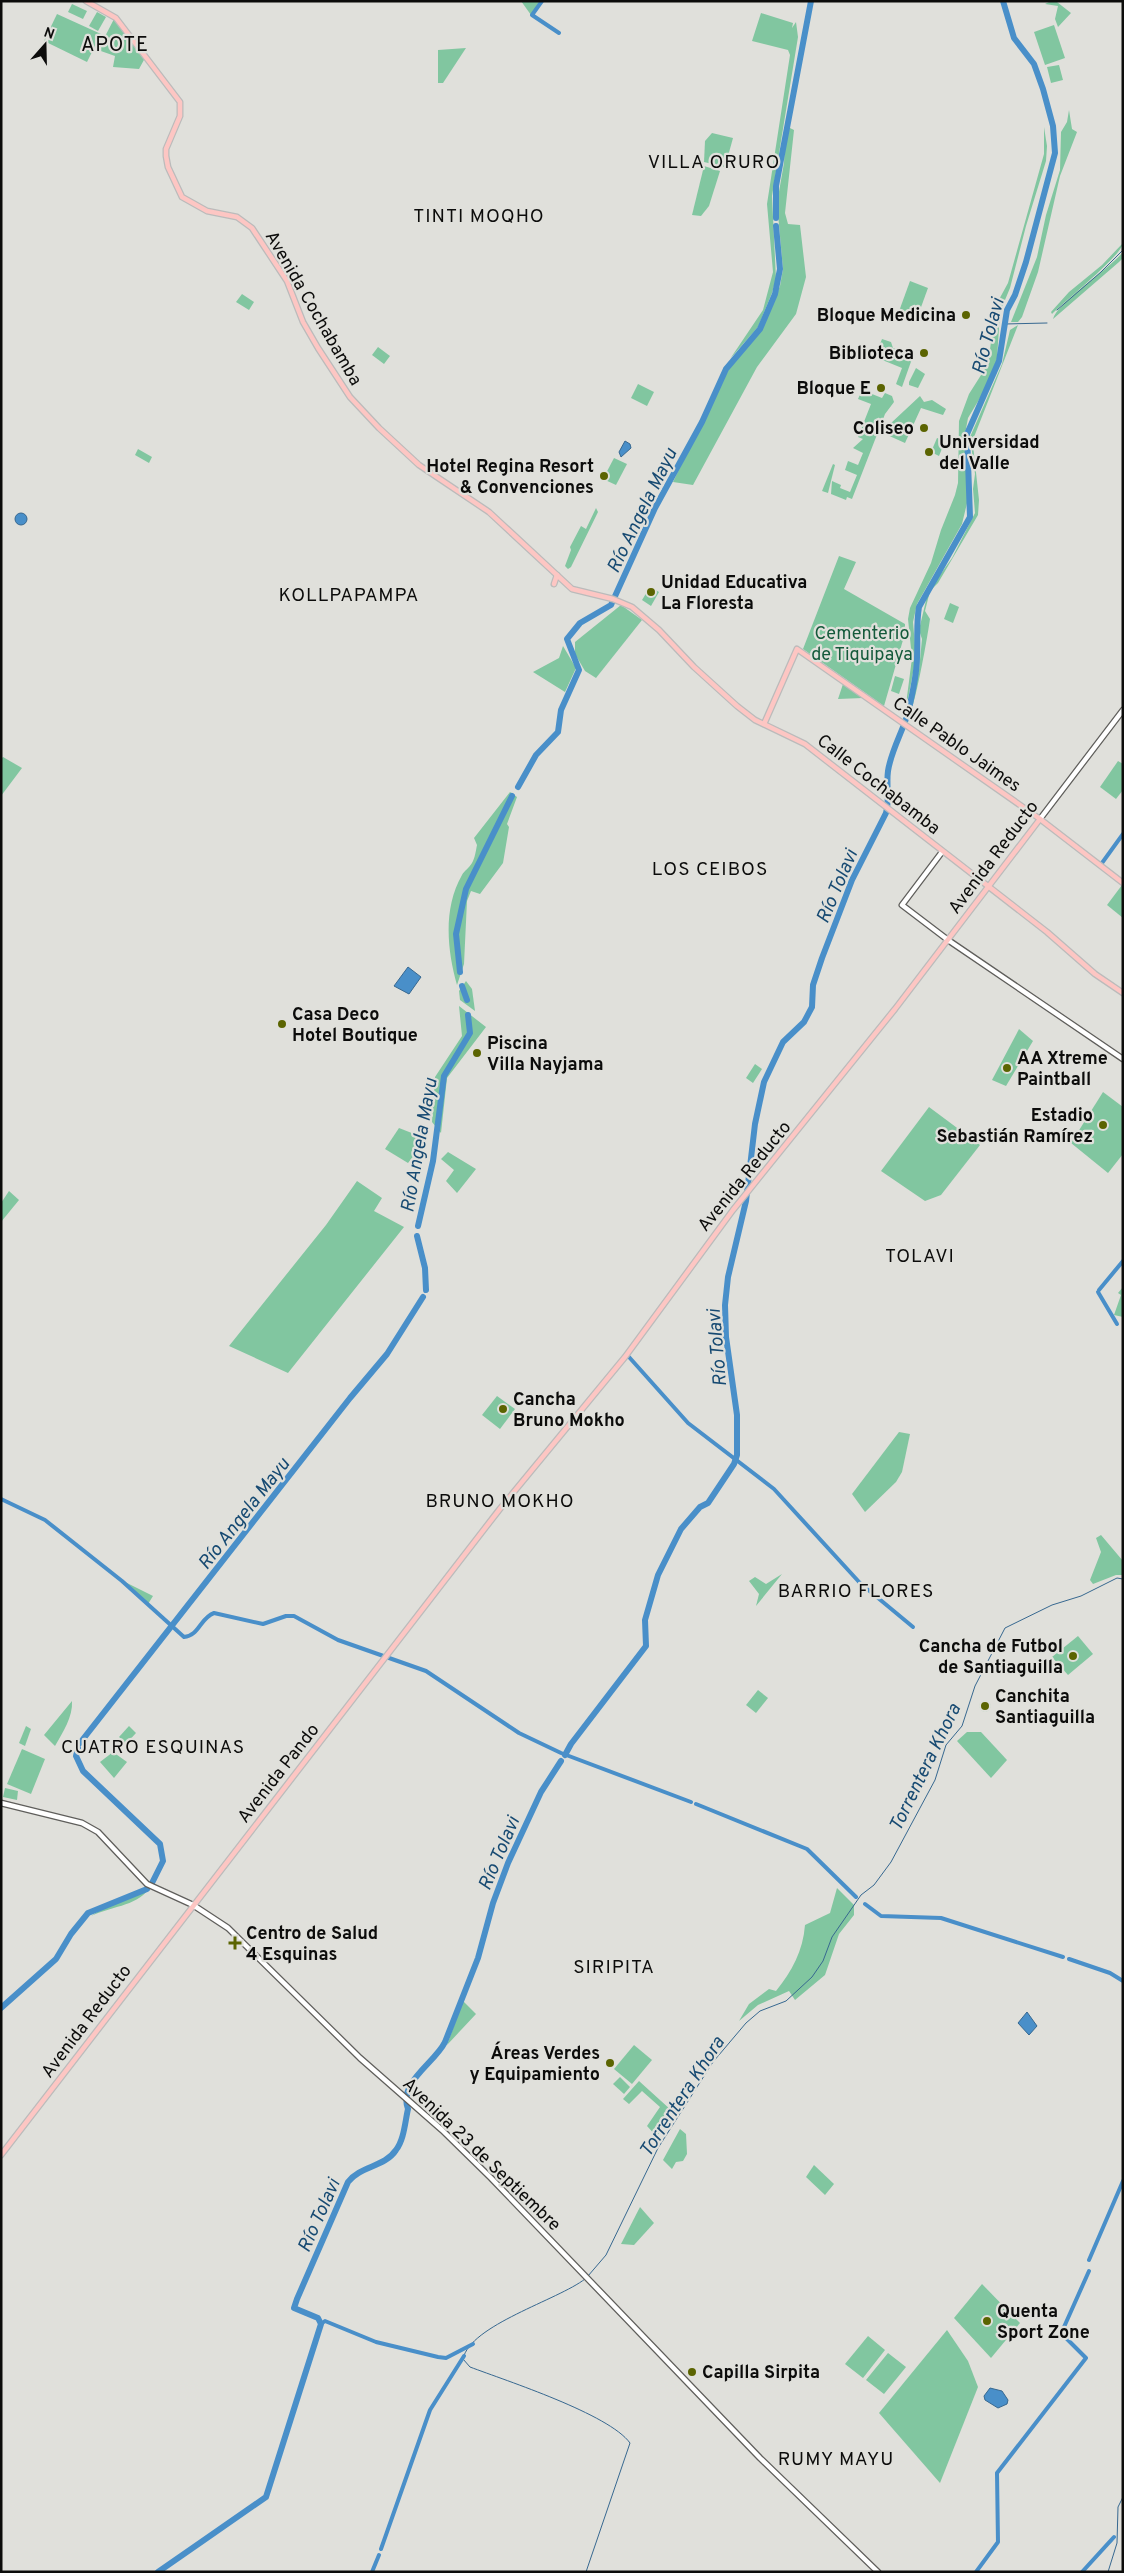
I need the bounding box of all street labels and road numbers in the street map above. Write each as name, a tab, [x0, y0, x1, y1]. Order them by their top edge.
street label: Avenida Cochabamba	[259, 227, 366, 390]
street label: Calle Pablo Jaimes	[888, 692, 1025, 798]
street label: Calle Cochabamba	[812, 730, 944, 841]
street label: Avenida Reducto	[944, 797, 1044, 919]
street label: Avenida Reducto	[693, 1117, 797, 1237]
street label: Avenida Pando	[233, 1720, 325, 1828]
street label: Avenida Reducto	[37, 1961, 137, 2083]
street label: Avenida 23 de Septiembre	[397, 2073, 565, 2237]

